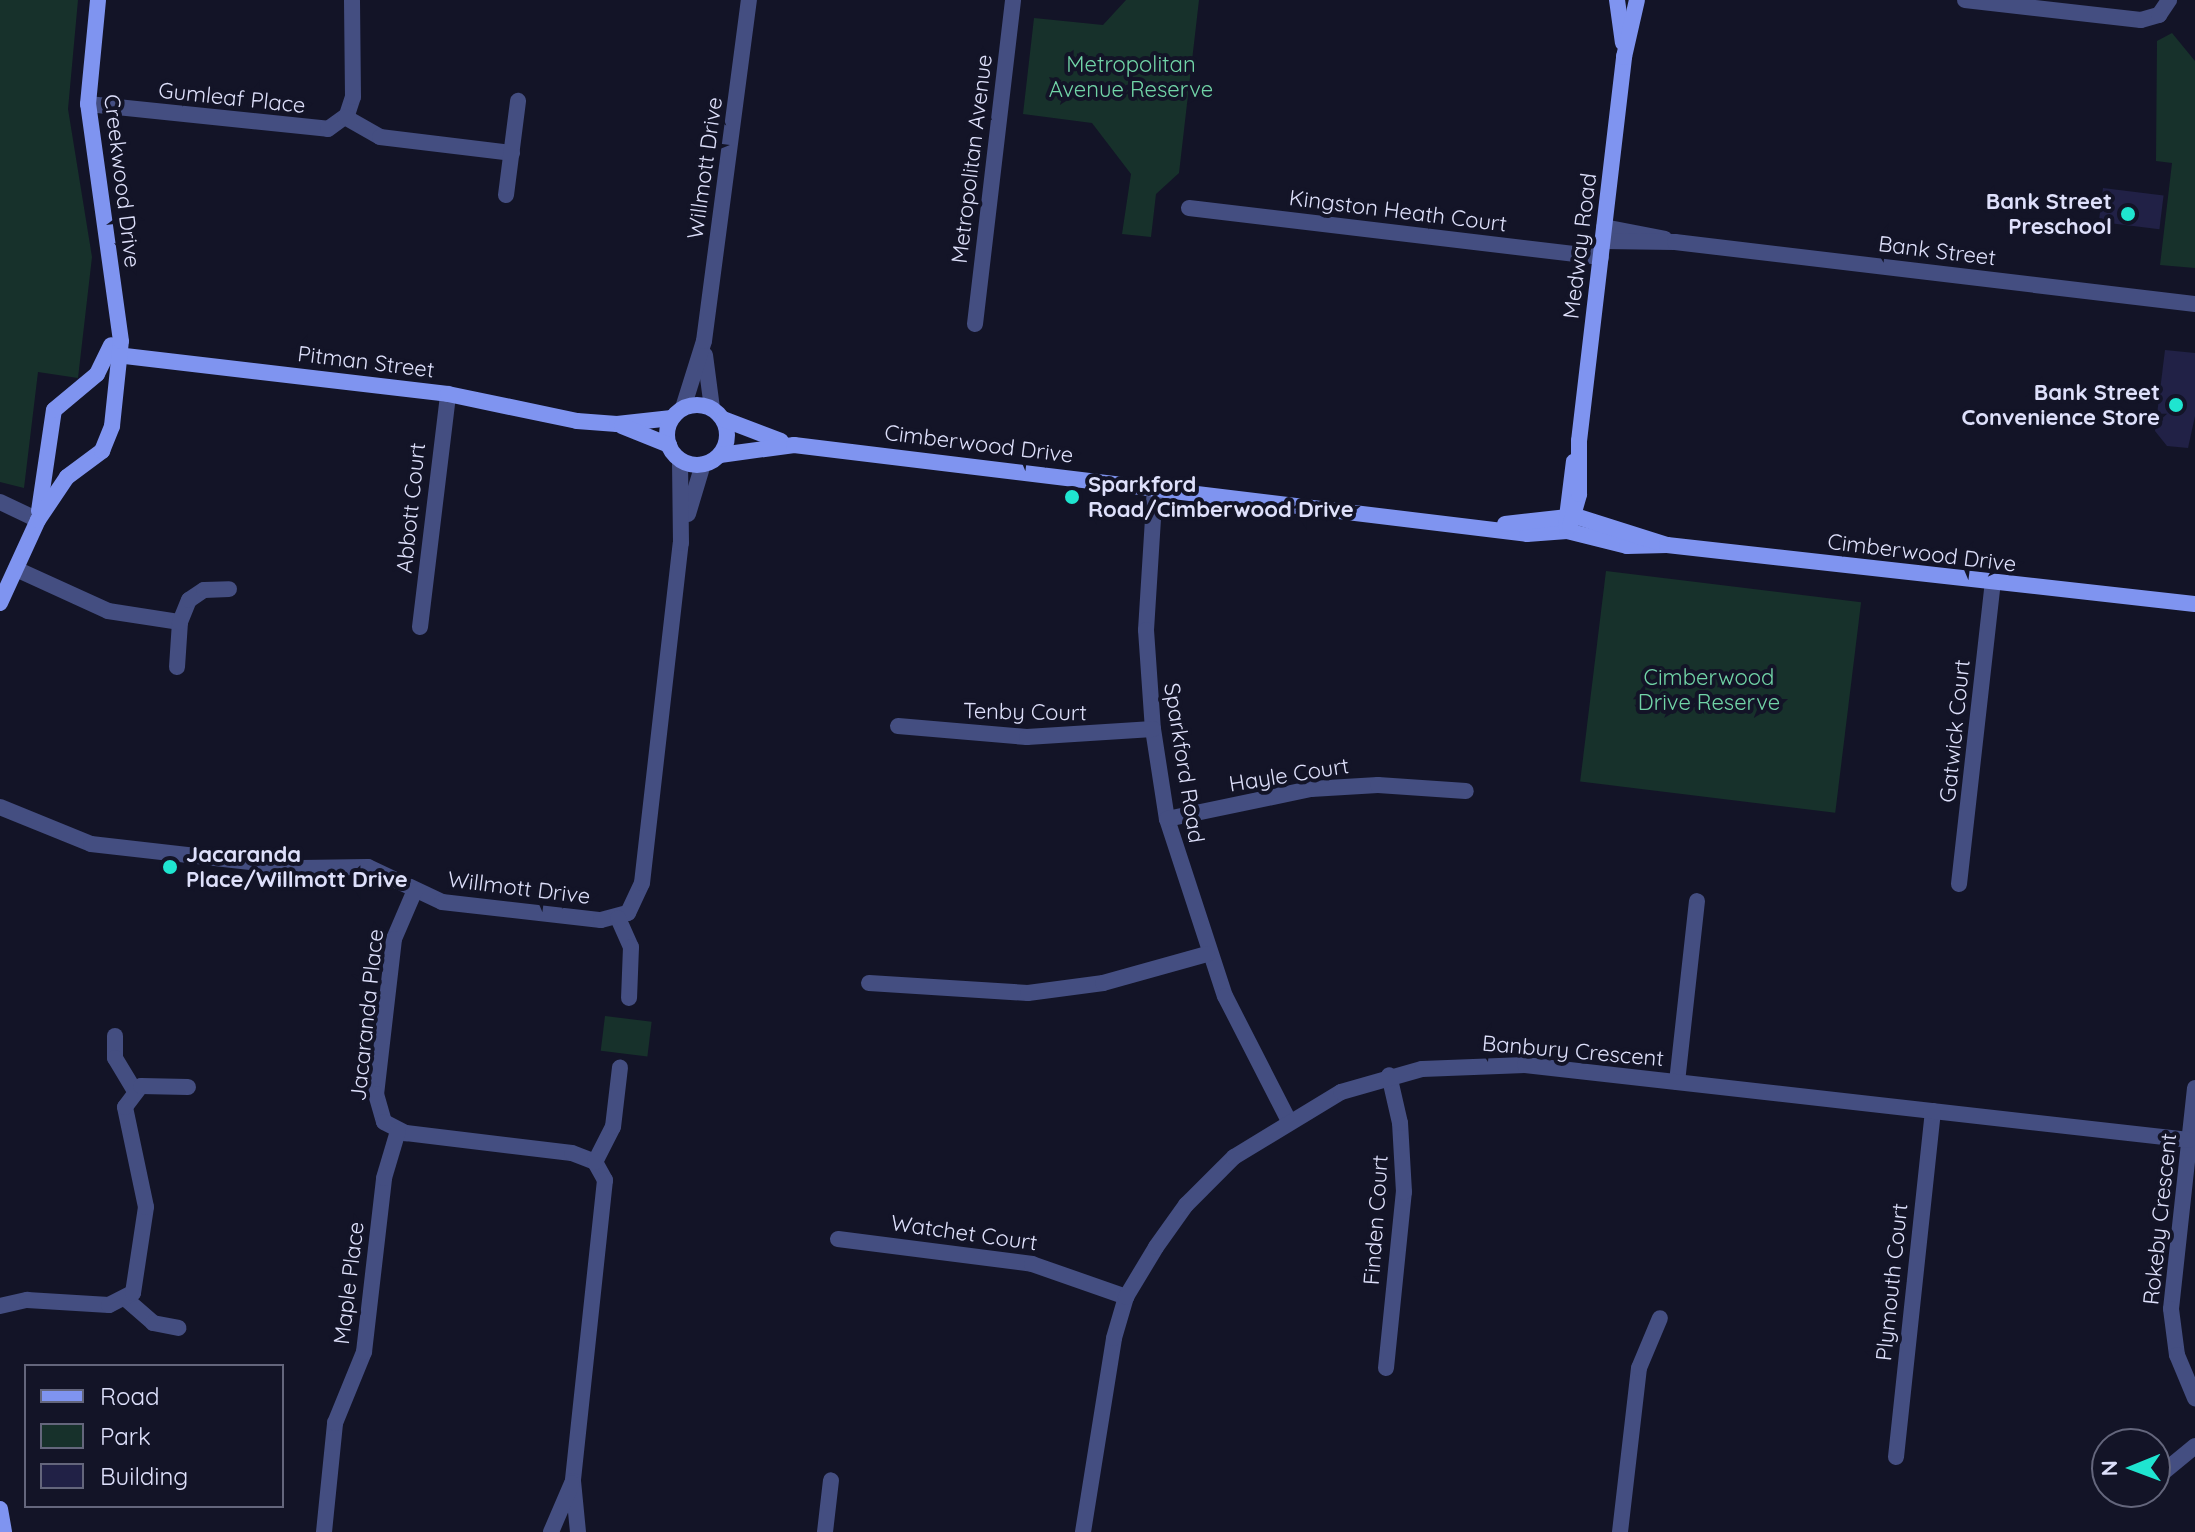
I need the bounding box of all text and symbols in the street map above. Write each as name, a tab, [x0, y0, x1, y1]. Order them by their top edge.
park label: Metropolitan Avenue Reserve	[1049, 51, 1213, 102]
street label: Metropolitan Avenue	[946, 53, 998, 265]
street label: Gumleaf Place	[157, 77, 307, 119]
street label: Creekwood Drive	[98, 93, 146, 269]
street label: Willmott Drive	[682, 95, 728, 241]
street label: Medway Road	[1558, 171, 1602, 321]
street label: Kingston Heath Court	[1288, 185, 1508, 237]
place label: Bank Street Preschool	[1986, 188, 2112, 240]
marker: Bank Street Preschool	[2119, 205, 2137, 223]
street label: Bank Street	[1877, 231, 1997, 271]
street label: Pitman Street	[296, 341, 436, 383]
place label: Bank Street Convenience Store	[1961, 379, 2160, 430]
marker: Bank Street Convenience Store	[2167, 396, 2185, 414]
street label: Cimberwood Drive	[883, 419, 1075, 469]
street label: Abbott Court	[391, 441, 431, 575]
place label: Sparkford Road/Cimberwood Drive	[1088, 471, 1354, 522]
marker: Sparkford Road/Cimberwood Drive	[1063, 488, 1081, 506]
street label: Cimberwood Drive	[1826, 528, 2018, 578]
street label: Gatwick Court	[1934, 658, 1976, 804]
park label: Cimberwood Drive Reserve	[1638, 664, 1780, 716]
street label: Sparkford Road	[1158, 681, 1210, 845]
street label: Tenby Court	[963, 698, 1087, 726]
street label: Hayle Court	[1227, 752, 1351, 798]
place label: Jacaranda Place/Willmott Drive	[186, 841, 408, 892]
marker: Jacaranda Place/Willmott Drive	[161, 858, 179, 876]
street label: Willmott Drive	[446, 866, 592, 910]
street label: Jacaranda Place	[345, 928, 389, 1102]
street label: Banbury Crescent	[1481, 1030, 1665, 1072]
street label: Rokeby Crescent	[2138, 1132, 2182, 1306]
street label: Finden Court	[1358, 1154, 1394, 1286]
street label: Plymouth Court	[1871, 1202, 1913, 1362]
street label: Watchet Court	[889, 1210, 1039, 1256]
street label: Maple Place	[328, 1220, 370, 1346]
legend	[24, 1364, 284, 1508]
text: Road	[100, 1381, 160, 1411]
text: Park	[100, 1421, 151, 1451]
north arrow	[2091, 1428, 2171, 1508]
text: N	[2095, 1460, 2123, 1477]
text: Building	[100, 1461, 188, 1491]

